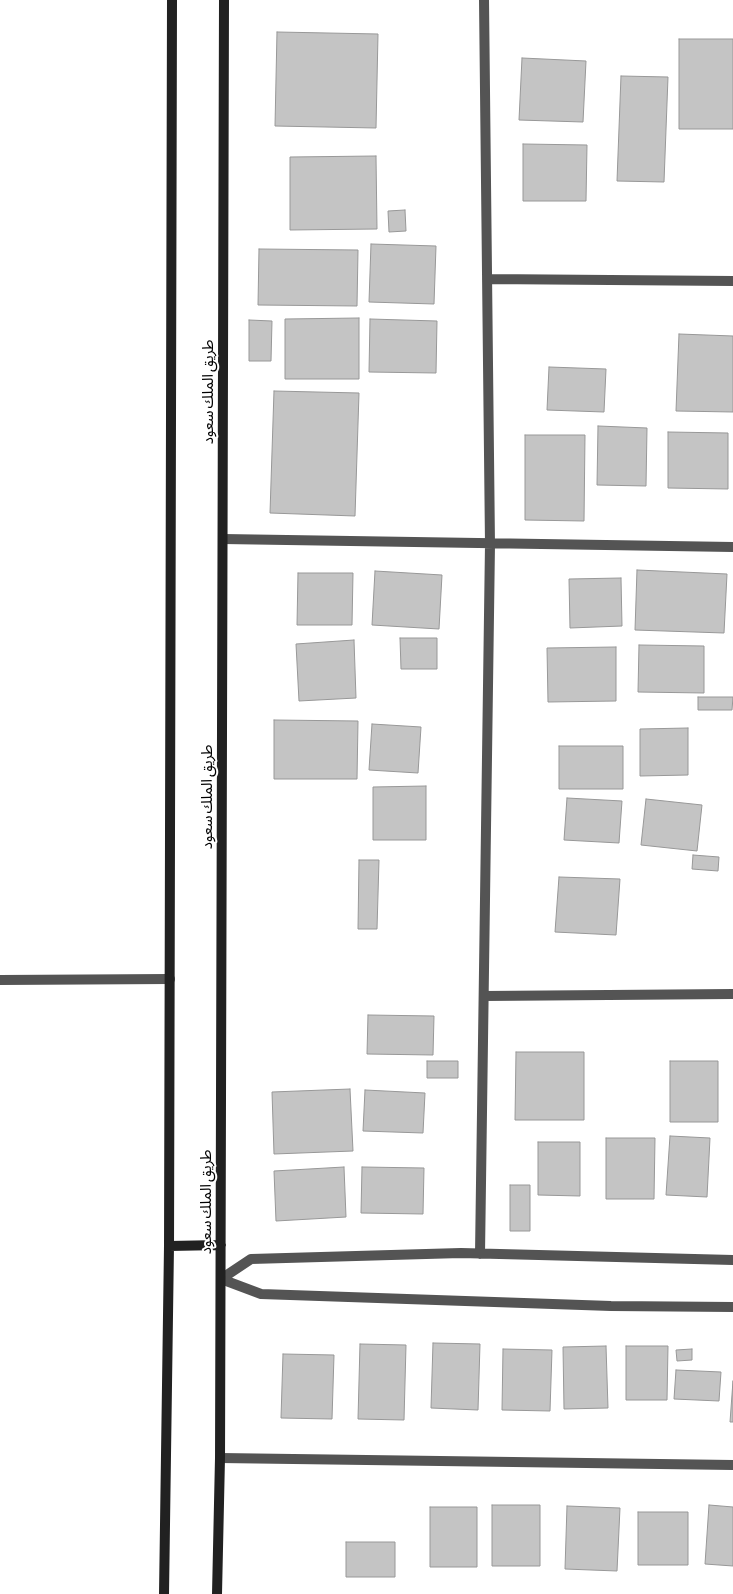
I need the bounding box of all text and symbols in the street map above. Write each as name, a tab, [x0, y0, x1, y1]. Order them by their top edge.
street label: طريق الملك سعود	[199, 340, 217, 444]
street label: طريق الملك سعود	[198, 745, 216, 849]
street label: طريق الملك سعود	[197, 1150, 215, 1254]

